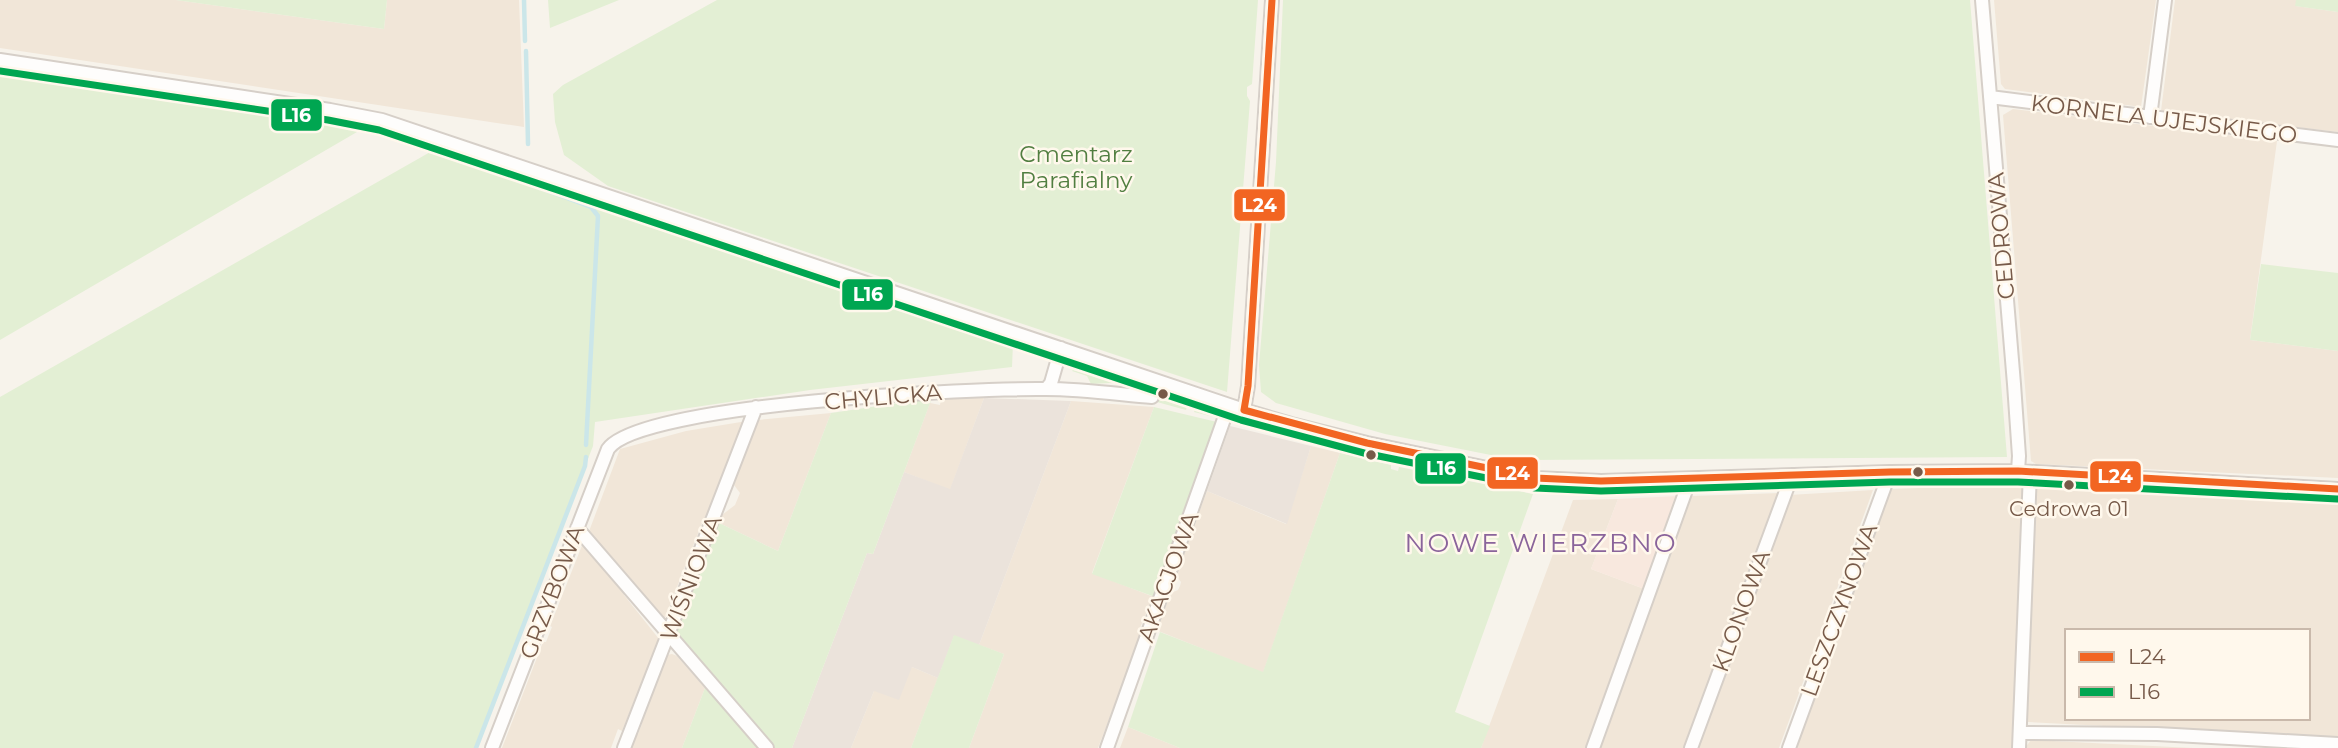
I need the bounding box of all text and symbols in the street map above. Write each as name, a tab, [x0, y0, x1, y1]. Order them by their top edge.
street label: KORNELA UJEJSKIEGO	[2029, 89, 2299, 149]
line badge: L16	[270, 98, 323, 132]
text: L16	[281, 104, 311, 127]
park label: Cmentarz Parafialny	[1019, 140, 1133, 194]
street label: CEDROWA	[1981, 171, 2020, 301]
line badge: L24	[1233, 188, 1286, 222]
text: L24	[1241, 194, 1277, 217]
line badge: L16	[841, 278, 894, 311]
text: L16	[853, 283, 883, 306]
street label: CHYLICKA	[823, 378, 943, 416]
unlabelled marker	[1156, 387, 1170, 401]
unlabelled marker	[1364, 448, 1378, 462]
line badge: L16	[1414, 452, 1467, 485]
line badge: L24	[1486, 456, 1539, 490]
text: L16	[1426, 457, 1456, 480]
line badge: L24	[2089, 460, 2142, 493]
text: L24	[1494, 462, 1530, 485]
unlabelled marker	[1911, 465, 1925, 479]
text: L24	[2097, 465, 2133, 488]
marker: Cedrowa 01	[2062, 478, 2076, 492]
place label: Cedrowa 01	[2009, 496, 2129, 521]
street label: AKACJOWA	[1132, 508, 1205, 646]
street label: WIŚNIOWA	[654, 511, 728, 645]
street label: LESZCZYNOWA	[1795, 519, 1883, 700]
street label: GRZYBOWA	[514, 521, 591, 663]
district label: NOWE WIERZBNO	[1404, 527, 1678, 559]
street label: KLONOWA	[1706, 546, 1776, 676]
legend	[2065, 629, 2310, 720]
text: L24	[2128, 644, 2166, 669]
text: L16	[2128, 679, 2160, 704]

